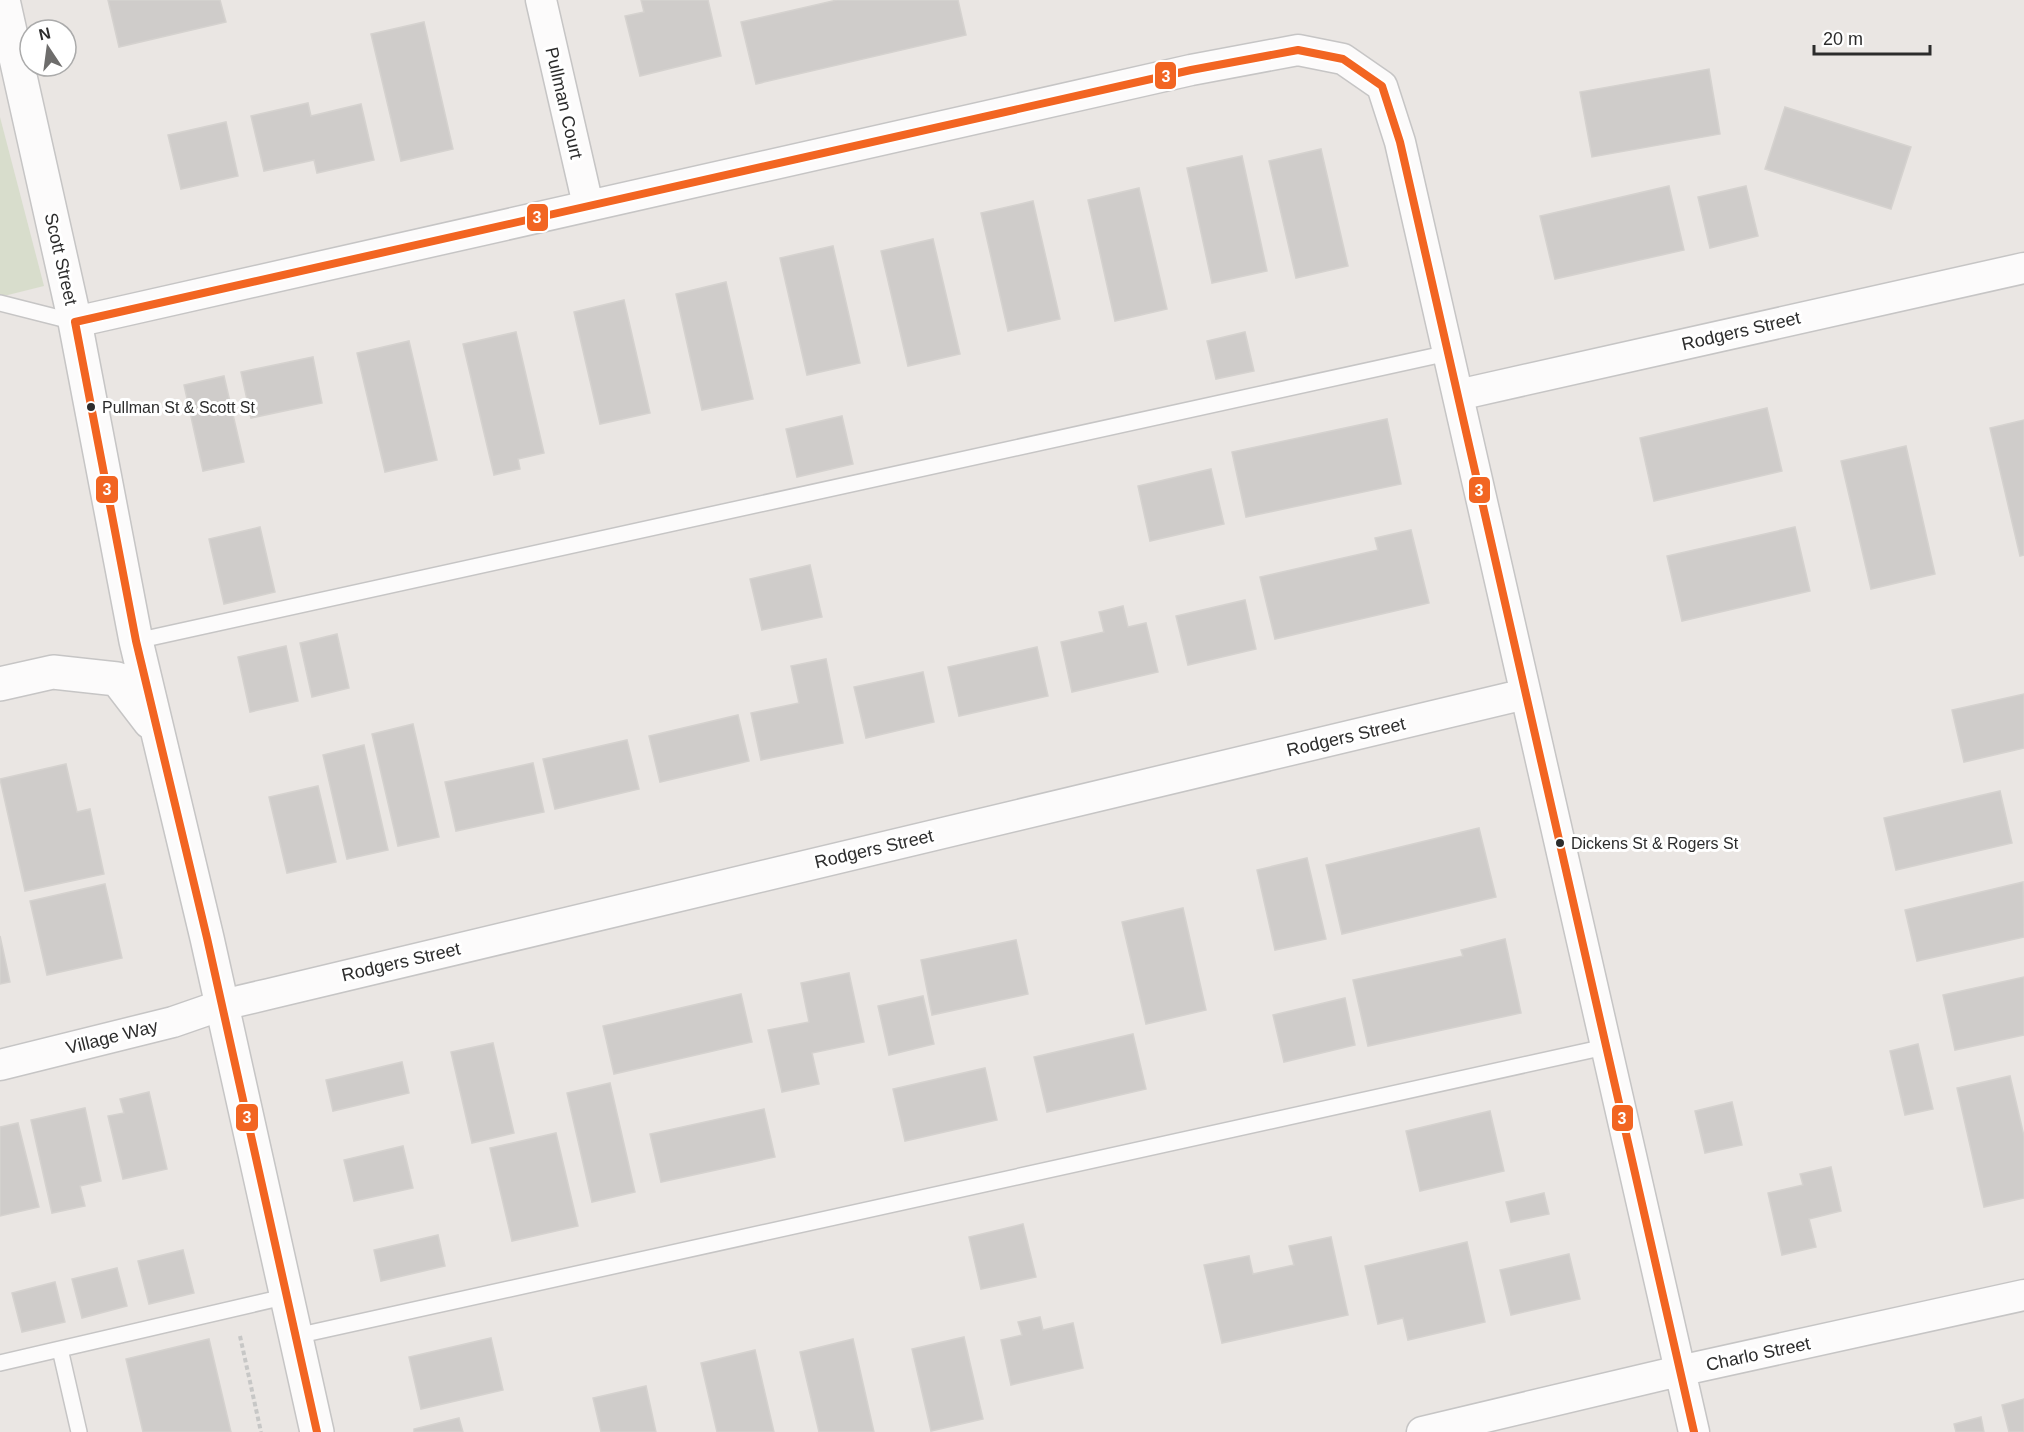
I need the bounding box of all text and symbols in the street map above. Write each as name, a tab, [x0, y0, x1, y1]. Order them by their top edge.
north arrow	[18, 18, 78, 78]
scale bar	[1814, 18, 1930, 56]
text: N	[37, 24, 52, 43]
text: 20 m	[1823, 29, 1863, 49]
street label: Pullman Court	[541, 45, 587, 161]
line badge: 3	[1154, 61, 1177, 90]
text: 3	[1162, 68, 1171, 85]
line badge: 3	[526, 203, 549, 232]
text: 3	[533, 209, 542, 226]
street label: Scott Street	[41, 211, 81, 307]
street label: Rodgers Street	[1680, 308, 1802, 354]
place label: Pullman St & Scott St	[102, 399, 256, 416]
marker: Pullman St & Scott St	[85, 401, 97, 413]
line badge: 3	[95, 475, 119, 504]
line badge: 3	[1468, 476, 1491, 504]
text: 3	[103, 481, 112, 498]
text: 3	[1475, 482, 1484, 499]
street label: Rodgers Street	[1285, 714, 1407, 760]
street label: Rodgers Street	[813, 826, 935, 872]
place label: Dickens St & Rogers St	[1571, 835, 1739, 852]
marker: Dickens St & Rogers St	[1554, 837, 1566, 849]
street label: Rodgers Street	[340, 939, 462, 985]
street label: Village Way	[64, 1016, 160, 1058]
line badge: 3	[235, 1103, 259, 1132]
line badge: 3	[1611, 1104, 1634, 1132]
text: 3	[243, 1109, 252, 1126]
text: 3	[1618, 1110, 1627, 1127]
street label: Charlo Street	[1704, 1333, 1812, 1375]

